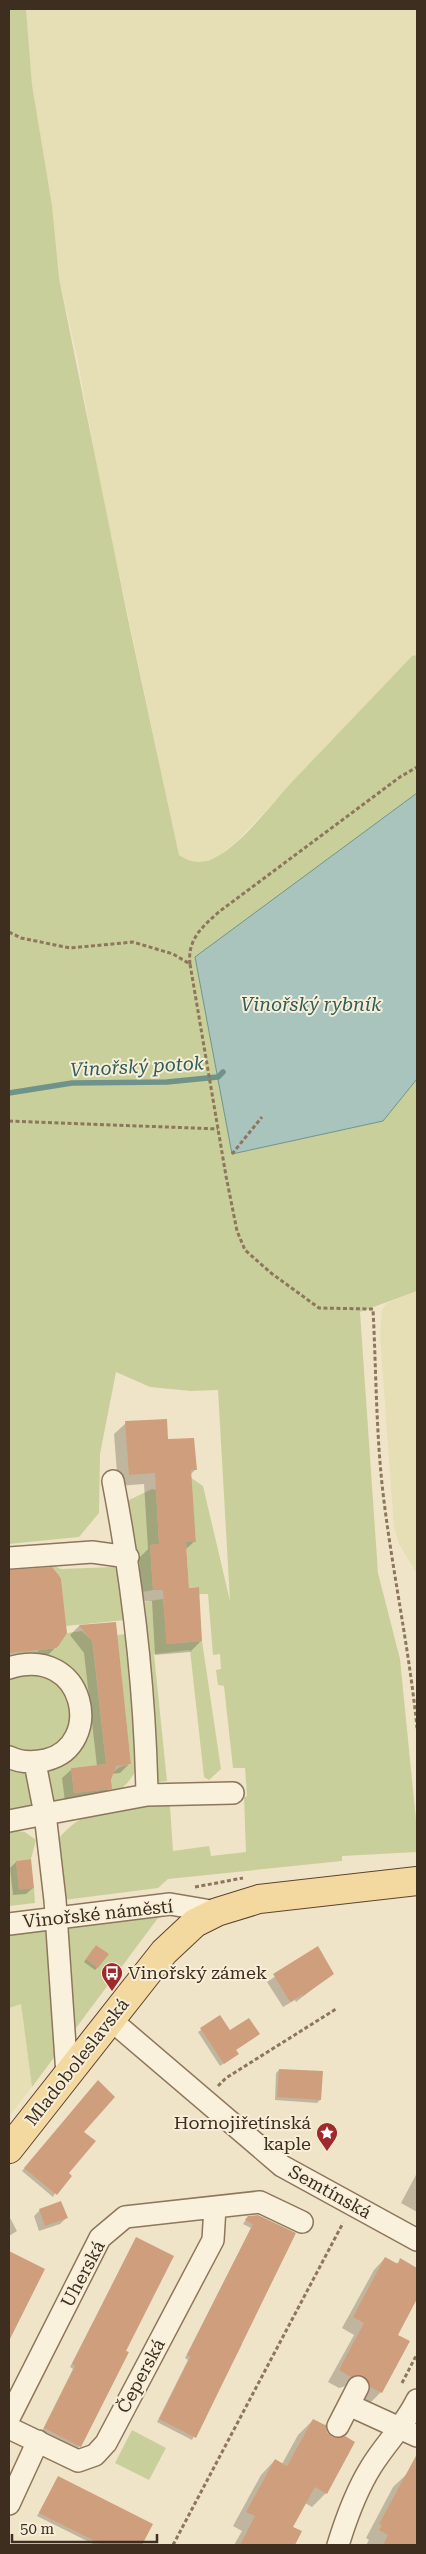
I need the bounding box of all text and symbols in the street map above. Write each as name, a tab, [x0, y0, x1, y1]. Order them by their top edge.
water label: Vinořský rybník	[241, 993, 382, 1016]
water label: Vinořský potok	[70, 1051, 205, 1081]
street label: Vinořské náměstí	[22, 1895, 174, 1932]
bus stop icon: Vinořský zámek	[100, 1961, 124, 1992]
place label: Vinořský zámek	[128, 1962, 267, 1983]
street label: Mladoboleslavská	[20, 1994, 133, 2130]
place label: Hornojiřetínská kaple	[174, 2112, 311, 2154]
place icon: Hornojiřetínská kaple	[315, 2121, 339, 2152]
street label: Semtínská	[285, 2160, 375, 2223]
street label: Uherská	[56, 2237, 109, 2311]
street label: Čeperská	[112, 2335, 169, 2416]
scale bar	[12, 2512, 158, 2544]
text: 50 m	[20, 2520, 55, 2538]

